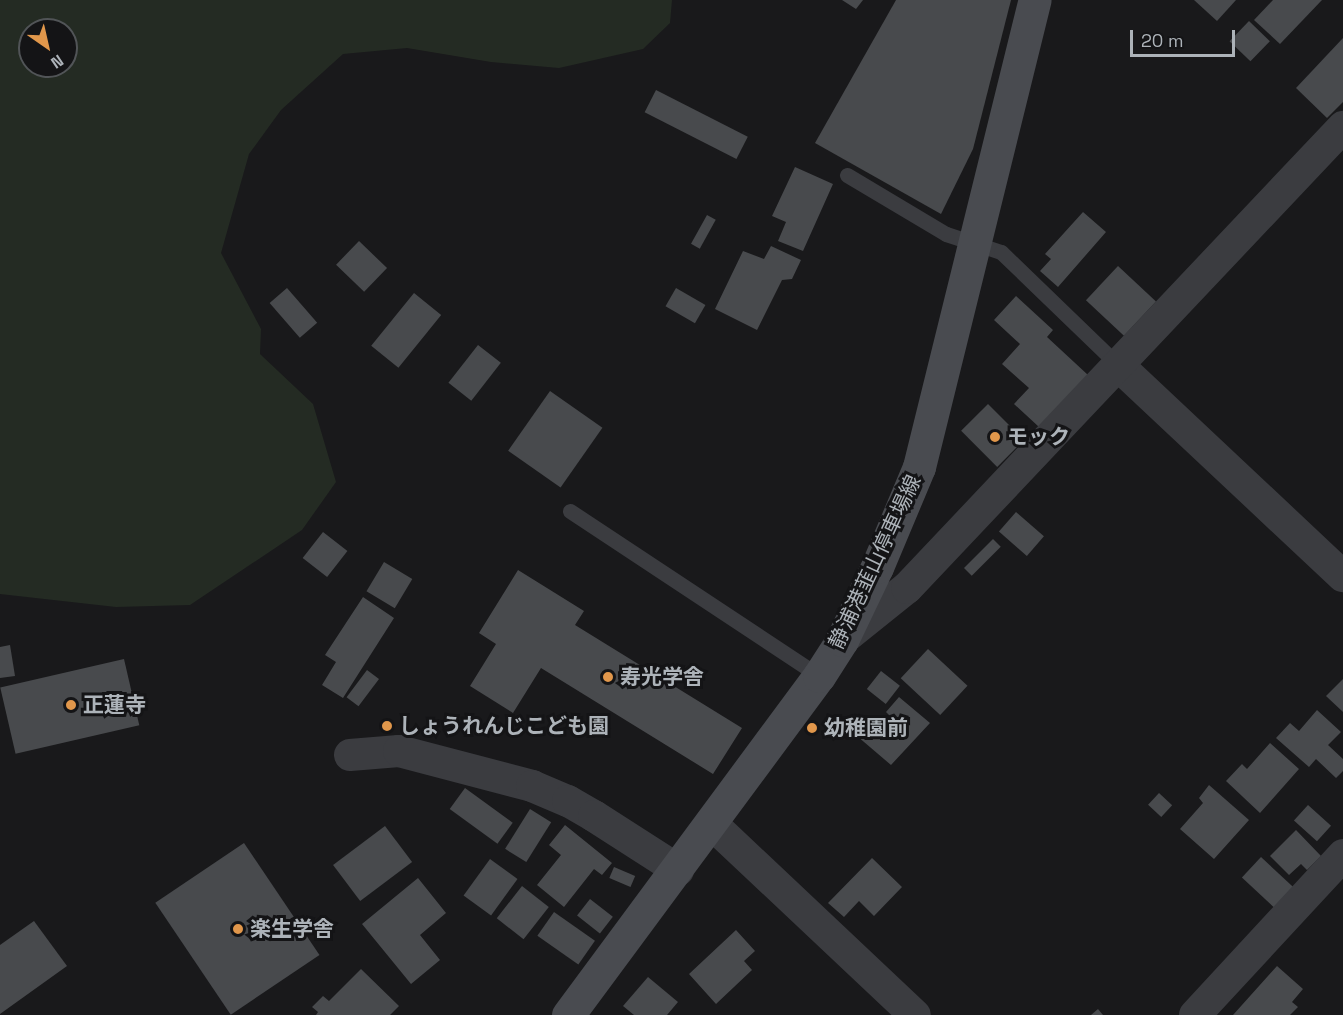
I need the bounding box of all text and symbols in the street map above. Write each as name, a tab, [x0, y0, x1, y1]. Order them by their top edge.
north arrow	[18, 18, 78, 78]
scale bar	[1133, 18, 1238, 56]
text: 20 m	[1141, 29, 1184, 52]
text: N	[47, 50, 68, 73]
place label: モック	[1007, 424, 1070, 450]
marker: モック	[988, 430, 1002, 444]
street label: 静浦港韮山停車場線	[824, 471, 926, 653]
place label: 寿光学舎	[620, 664, 704, 690]
marker: 寿光学舎	[601, 670, 615, 684]
place label: 正蓮寺	[83, 692, 146, 718]
marker: 正蓮寺	[64, 698, 78, 712]
place label: しょうれんじこども園	[399, 713, 609, 739]
place label: 幼稚園前	[824, 715, 908, 741]
marker: しょうれんじこども園	[380, 719, 394, 733]
marker: 幼稚園前	[805, 721, 819, 735]
place label: 楽生学舎	[250, 916, 334, 942]
marker: 楽生学舎	[231, 922, 245, 936]

